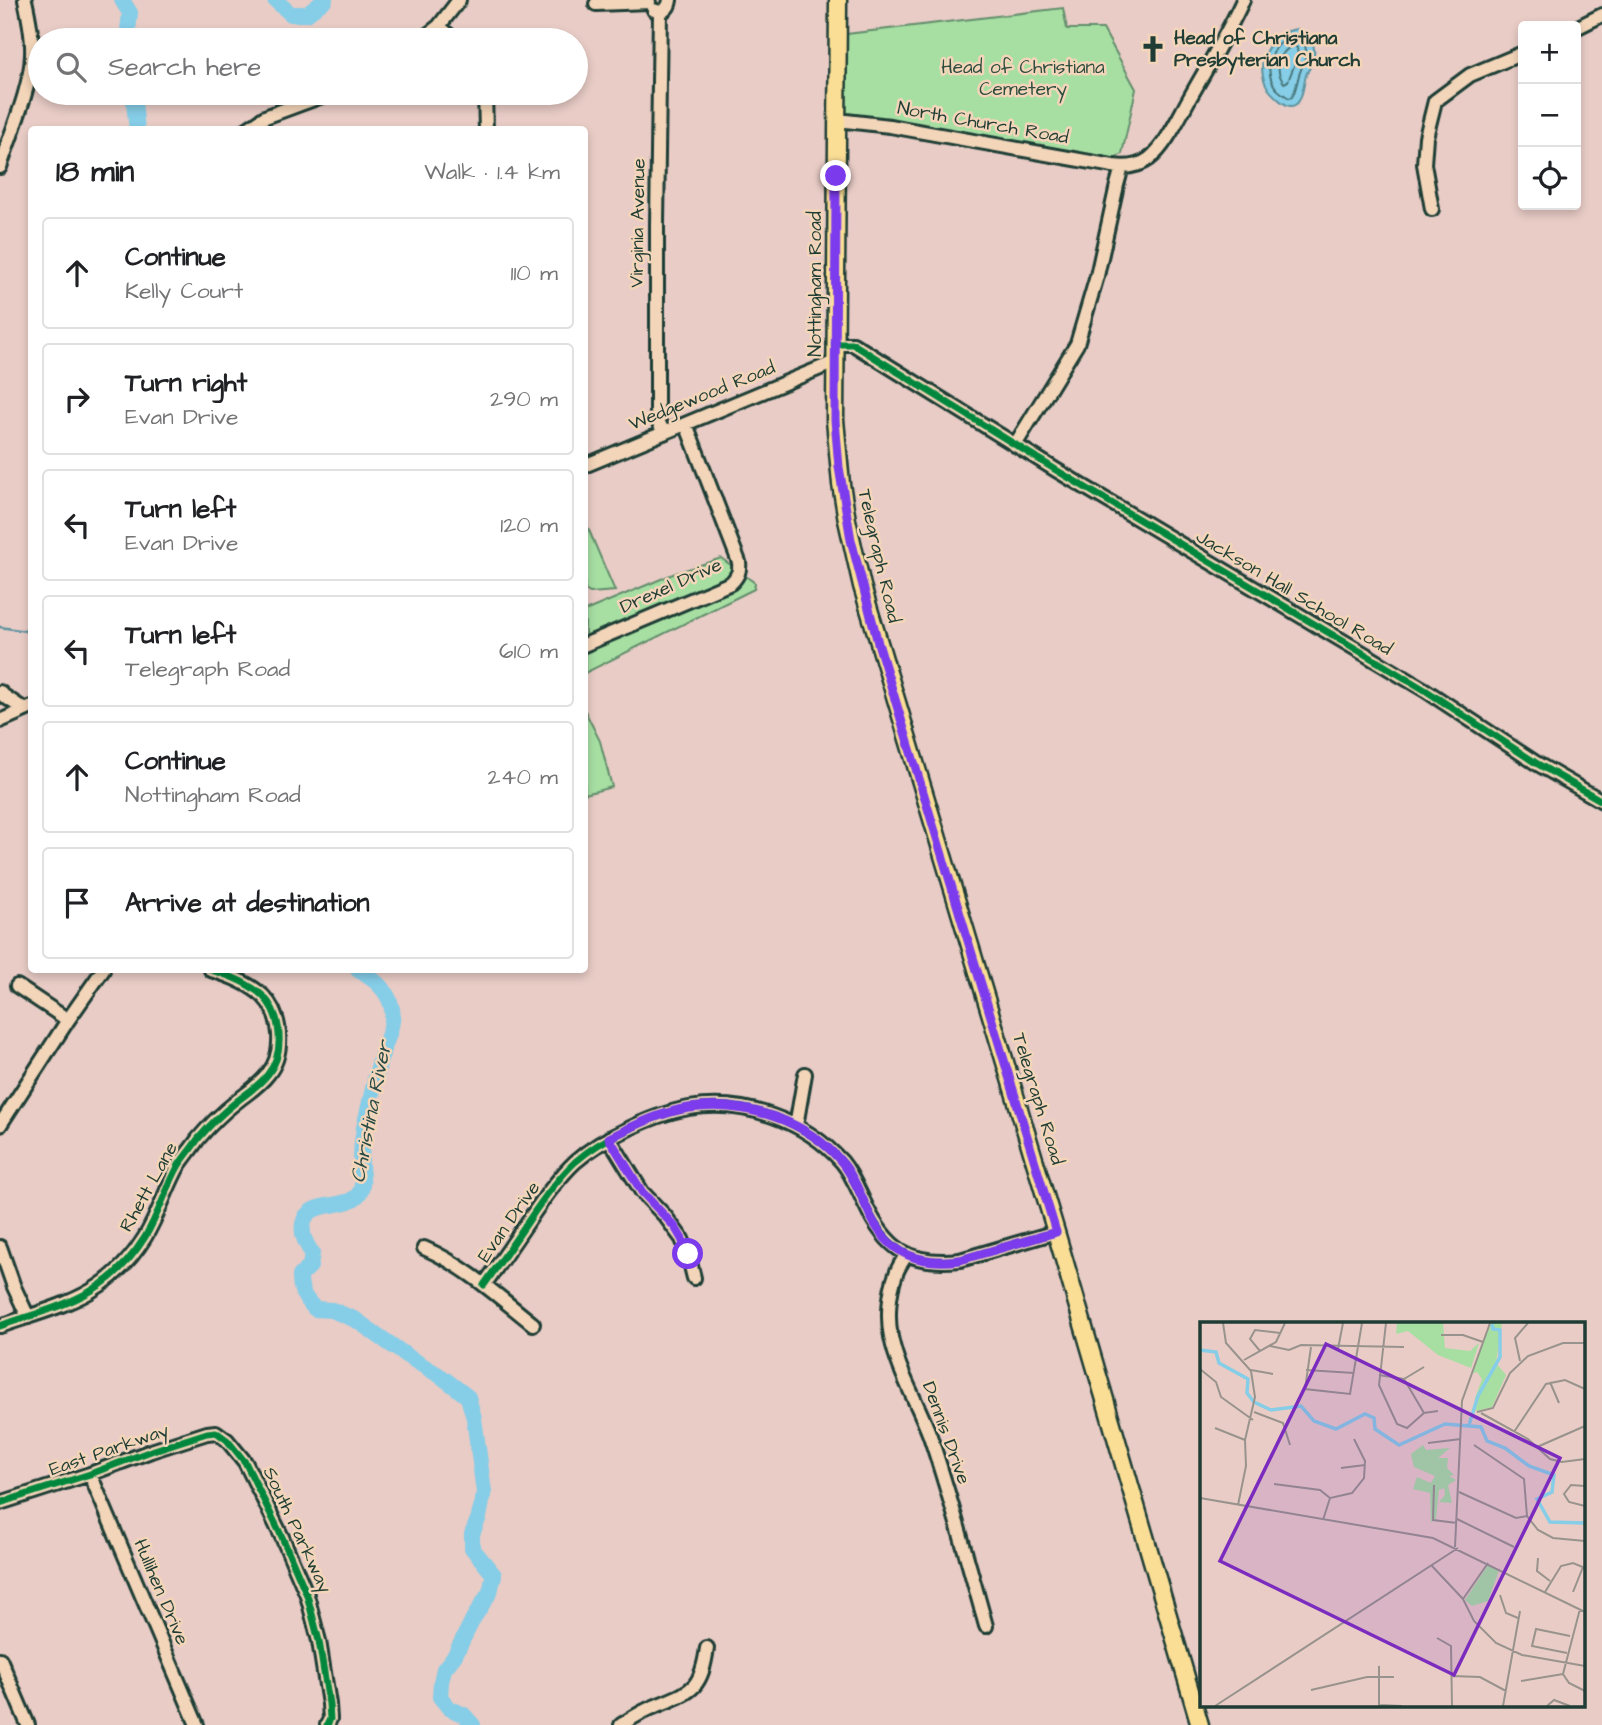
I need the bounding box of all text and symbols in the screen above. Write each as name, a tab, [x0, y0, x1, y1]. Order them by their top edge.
map controls	[1518, 21, 1581, 210]
button: +	[1518, 21, 1581, 84]
place label: Head of Christiana Presbyterian Church	[1174, 25, 1361, 75]
search box	[28, 28, 588, 105]
church icon: Head of Christiana Presbyterian Church	[1138, 34, 1168, 64]
icon: search	[52, 48, 90, 86]
text: Search here	[108, 49, 261, 85]
park label: Head of Christiana Cemetery	[941, 54, 1105, 104]
button: −	[1518, 84, 1581, 147]
street label: North Church Road	[895, 95, 1071, 151]
button: locate	[1518, 147, 1581, 210]
text: 18 min	[56, 151, 134, 193]
text: Walk · 1.4 km	[424, 156, 560, 188]
street label: Virginia Avenue	[623, 158, 654, 288]
route end	[820, 160, 851, 191]
street label: Nottingham Road	[802, 211, 830, 357]
text: Continue	[125, 239, 226, 275]
icon: ahead	[58, 254, 96, 292]
text: 110 m	[510, 257, 558, 289]
text: Kelly Court	[125, 275, 243, 307]
street label: Wedgewood Road	[625, 354, 780, 439]
text: Turn right	[125, 365, 247, 401]
icon: right	[58, 380, 96, 418]
text: 290 m	[490, 383, 558, 415]
text: Evan Drive	[125, 401, 238, 433]
street label: Telegraph Road	[850, 486, 908, 626]
text: Turn left	[125, 491, 236, 527]
icon: left	[58, 506, 96, 544]
text: 120 m	[500, 509, 558, 541]
street label: Jackson Hall School Road	[1191, 524, 1397, 663]
text: Evan Drive	[125, 527, 238, 559]
street label: Drexel Drive	[616, 552, 726, 620]
text: Turn left	[125, 617, 236, 653]
icon: left	[58, 632, 96, 670]
text: 610 m	[499, 635, 558, 667]
text: Telegraph Road	[125, 653, 290, 685]
text: Continue	[125, 743, 226, 779]
icon: ahead	[58, 758, 96, 796]
text: 240 m	[488, 761, 558, 793]
text: Nottingham Road	[125, 779, 301, 811]
icon: arrive	[58, 884, 96, 922]
text: Arrive at destination	[125, 885, 370, 921]
street label: Telegraph Road	[1004, 1030, 1071, 1169]
water label: Christina River	[343, 1036, 399, 1185]
street label: Rhett Lane	[113, 1137, 185, 1237]
street label: Evan Drive	[471, 1176, 547, 1268]
route start	[672, 1238, 703, 1269]
inset map	[1200, 1322, 1584, 1708]
street label: Dennis Drive	[915, 1378, 977, 1488]
street label: East Parkway	[45, 1417, 173, 1484]
street label: South Parkway	[255, 1462, 338, 1599]
street label: Hullihen Drive	[127, 1535, 195, 1649]

